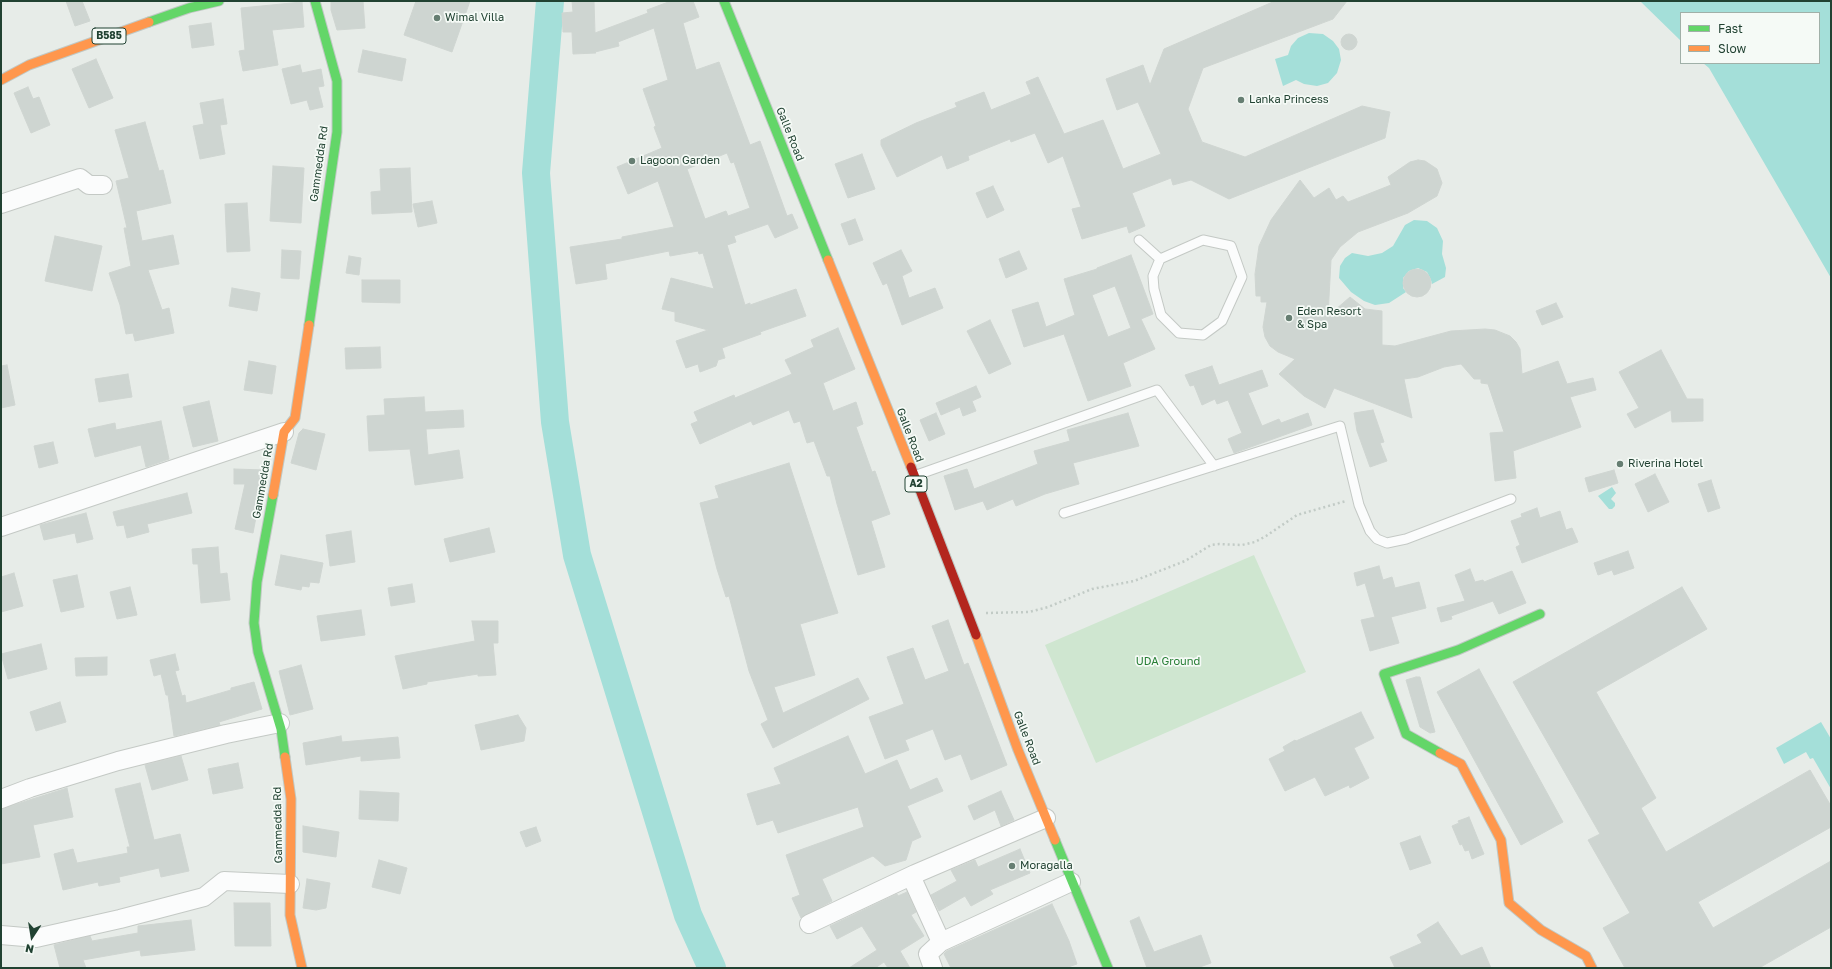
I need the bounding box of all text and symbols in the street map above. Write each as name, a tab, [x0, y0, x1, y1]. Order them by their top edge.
place label: Wimal Villa	[445, 11, 504, 25]
legend	[1680, 12, 1820, 64]
marker: Wimal Villa	[432, 13, 442, 23]
text: Fast	[1718, 21, 1743, 36]
road number: B585	[92, 28, 126, 44]
text: Slow	[1718, 41, 1746, 56]
place label: Lanka Princess	[1249, 93, 1329, 107]
marker: Lanka Princess	[1236, 95, 1246, 105]
street label: Galle Road	[773, 105, 807, 163]
street label: Gammedda Rd	[307, 125, 331, 203]
place label: Lagoon Garden	[640, 154, 720, 168]
marker: Lagoon Garden	[627, 156, 637, 166]
place label: Eden Resort & Spa	[1297, 305, 1361, 331]
marker: Eden Resort & Spa	[1284, 313, 1294, 323]
street label: Galle Road	[894, 406, 926, 464]
street label: Gammedda Rd	[250, 442, 276, 520]
place label: Riverina Hotel	[1628, 457, 1703, 471]
marker: Riverina Hotel	[1615, 459, 1625, 469]
road number: A2	[905, 476, 927, 492]
park label: UDA Ground	[1136, 655, 1200, 669]
street label: Galle Road	[1011, 709, 1043, 767]
street label: Gammedda Rd	[271, 787, 285, 863]
place label: Moragalla	[1020, 859, 1073, 873]
marker: Moragalla	[1007, 861, 1017, 871]
north arrow	[12, 917, 52, 957]
text: N	[24, 942, 35, 956]

